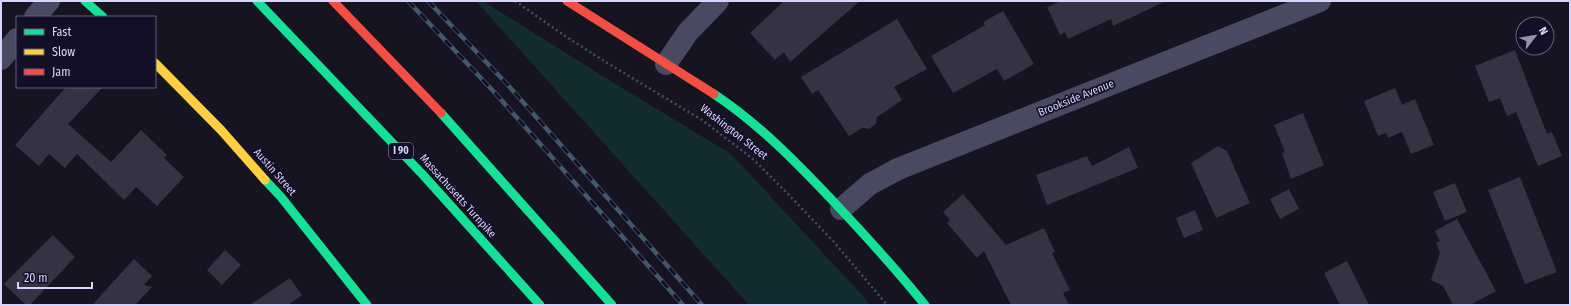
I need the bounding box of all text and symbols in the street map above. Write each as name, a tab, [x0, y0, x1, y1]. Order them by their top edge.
legend	[16, 16, 156, 88]
north arrow	[1515, 16, 1555, 56]
text: Fast	[52, 25, 71, 39]
text: N	[1536, 25, 1550, 37]
text: Slow	[52, 45, 75, 59]
text: Jam	[52, 65, 70, 79]
street label: Brookside Avenue	[1036, 77, 1116, 119]
street label: Washington Street	[698, 102, 771, 163]
road number: I 90	[389, 143, 413, 159]
street label: Austin Street	[251, 146, 299, 198]
street label: Massachusetts Turnpike	[417, 152, 499, 240]
scale bar	[18, 264, 92, 290]
text: 20 m	[24, 271, 48, 285]

